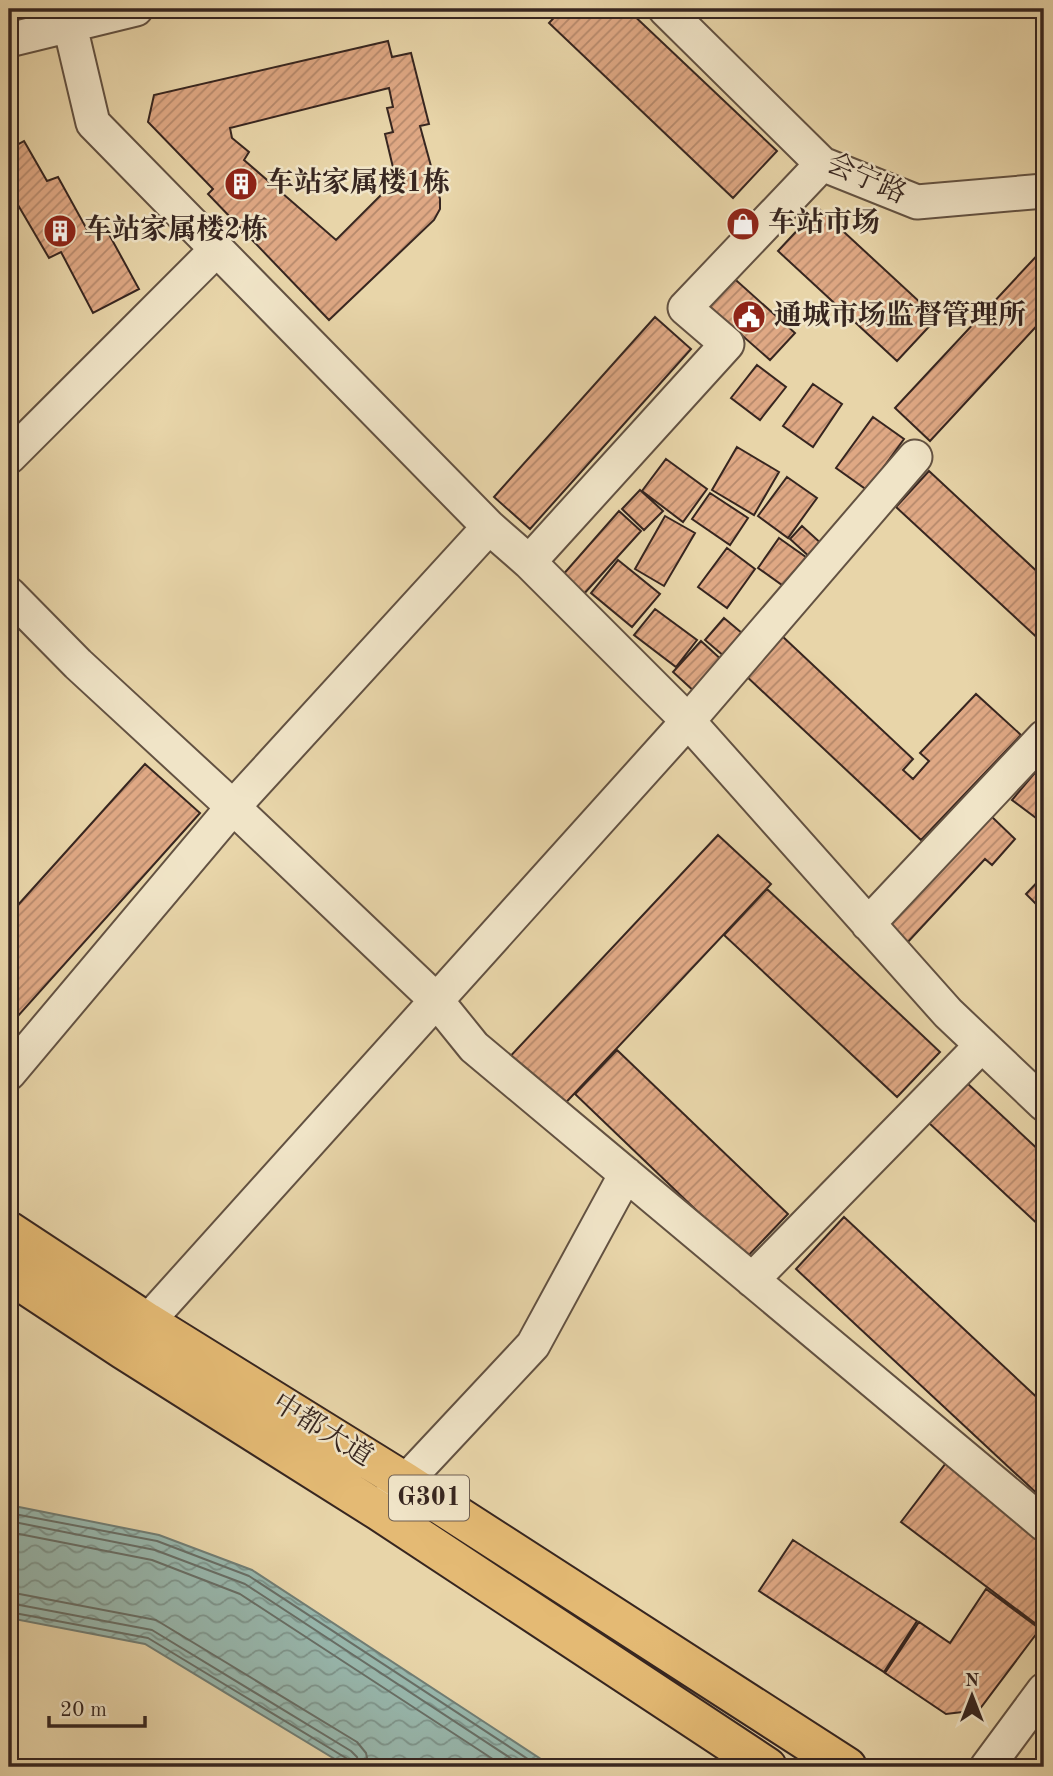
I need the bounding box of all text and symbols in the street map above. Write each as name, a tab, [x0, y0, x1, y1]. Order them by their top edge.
street label: 会宁路	[822, 147, 911, 210]
building icon: 车站家属楼1栋	[222, 165, 260, 203]
place label: 车站家属楼1栋	[266, 166, 450, 198]
shop icon: 车站市场	[724, 205, 762, 243]
place label: 车站市场	[768, 206, 880, 238]
building icon: 车站家属楼2栋	[41, 212, 79, 250]
place label: 车站家属楼2栋	[84, 213, 268, 245]
public building icon: 通城市场监督管理所	[730, 298, 768, 336]
place label: 通城市场监督管理所	[774, 299, 1026, 331]
street label: 中都大道	[267, 1387, 379, 1473]
road number: G301	[389, 1476, 469, 1520]
north arrow	[937, 1660, 1007, 1730]
text: N	[965, 1672, 980, 1691]
scale bar	[49, 1685, 145, 1729]
text: 20 m	[60, 1700, 107, 1721]

